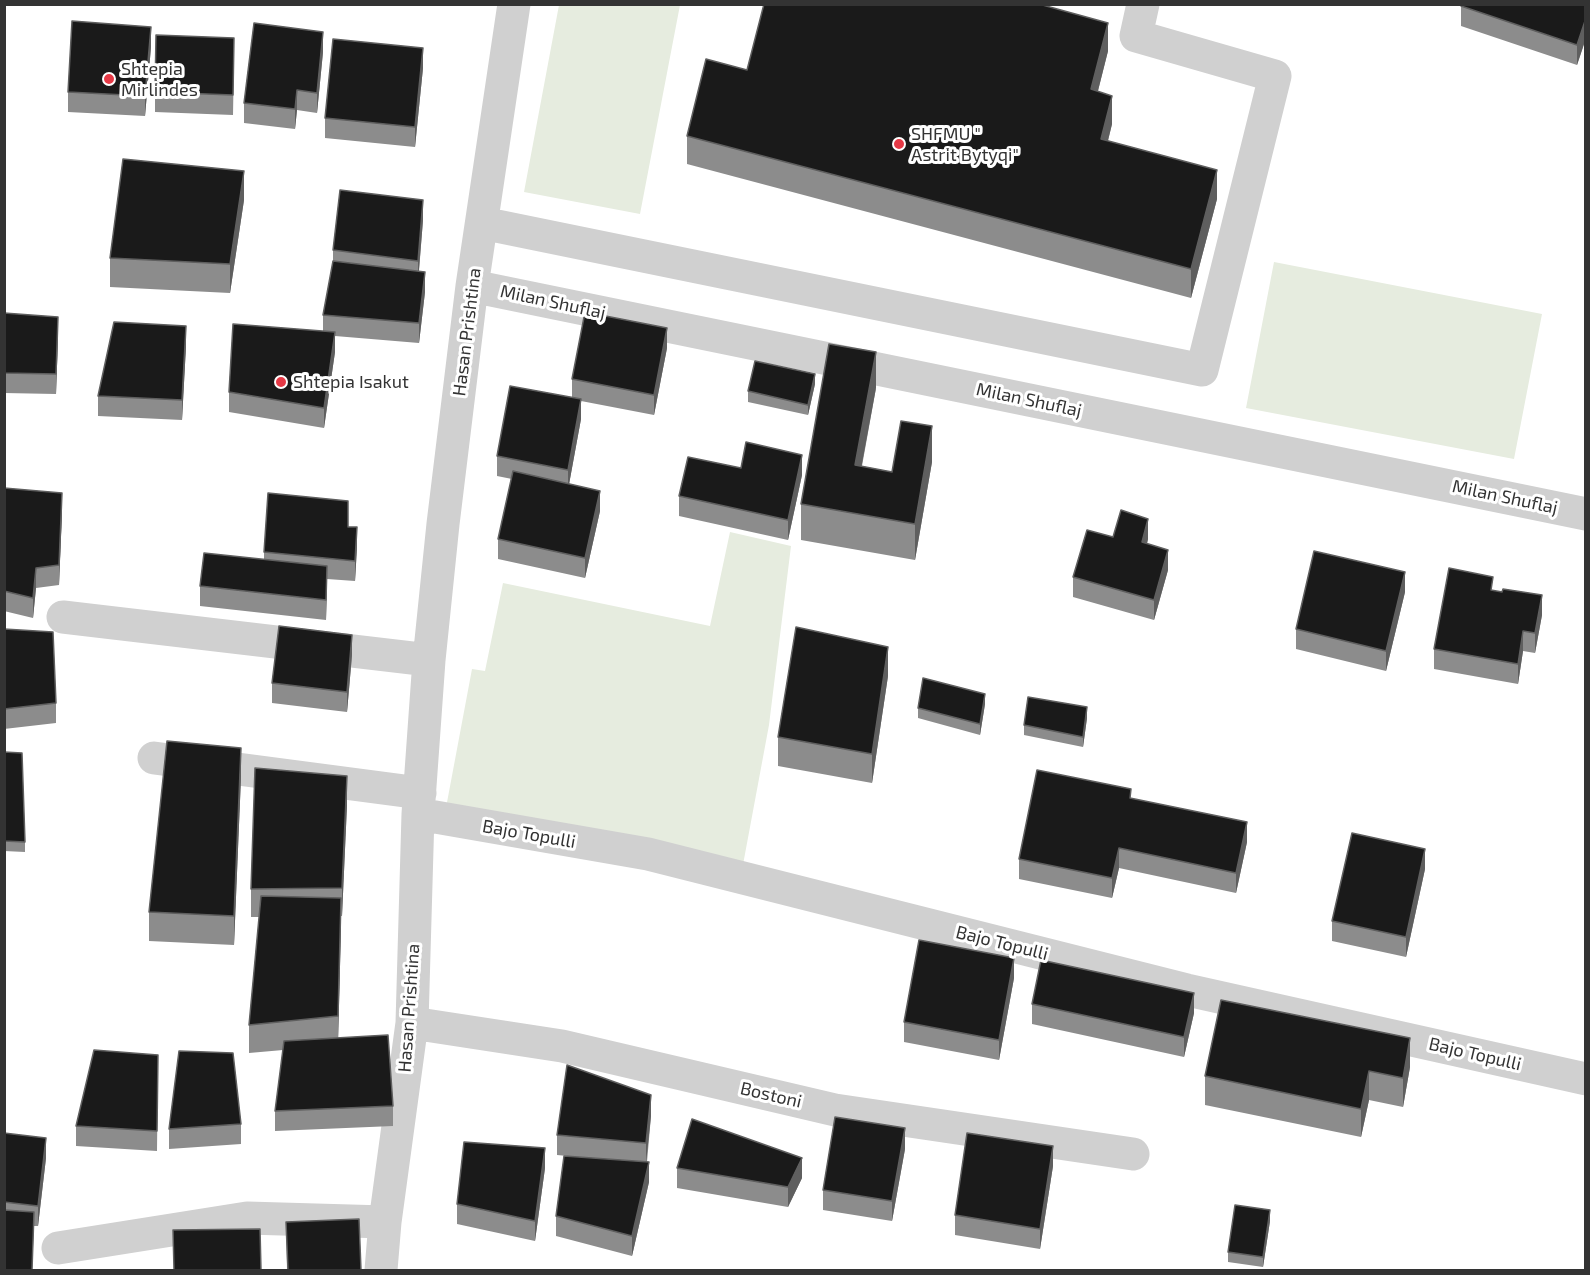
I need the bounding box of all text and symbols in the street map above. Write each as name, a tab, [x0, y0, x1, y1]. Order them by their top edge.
place label: Shtepia Mirlindes	[121, 58, 198, 100]
marker: Shtepia Mirlindes	[102, 72, 116, 86]
place label: SHFMU " Astrit Bytyqi"	[911, 123, 1019, 166]
marker: SHFMU " Astrit Bytyqi"	[892, 137, 906, 151]
street label: Hasan Prishtina	[448, 267, 486, 397]
street label: Milan Shuflaj	[498, 280, 608, 324]
place label: Shtepia Isakut	[293, 371, 409, 393]
marker: Shtepia Isakut	[274, 375, 288, 389]
street label: Milan Shuflaj	[974, 378, 1084, 422]
street label: Milan Shuflaj	[1450, 475, 1560, 519]
street label: Bajo Topulli	[481, 815, 577, 853]
street label: Bajo Topulli	[954, 921, 1050, 965]
street label: Hasan Prishtina	[394, 943, 424, 1073]
street label: Bajo Topulli	[1427, 1033, 1523, 1075]
street label: Bostoni	[738, 1077, 804, 1113]

